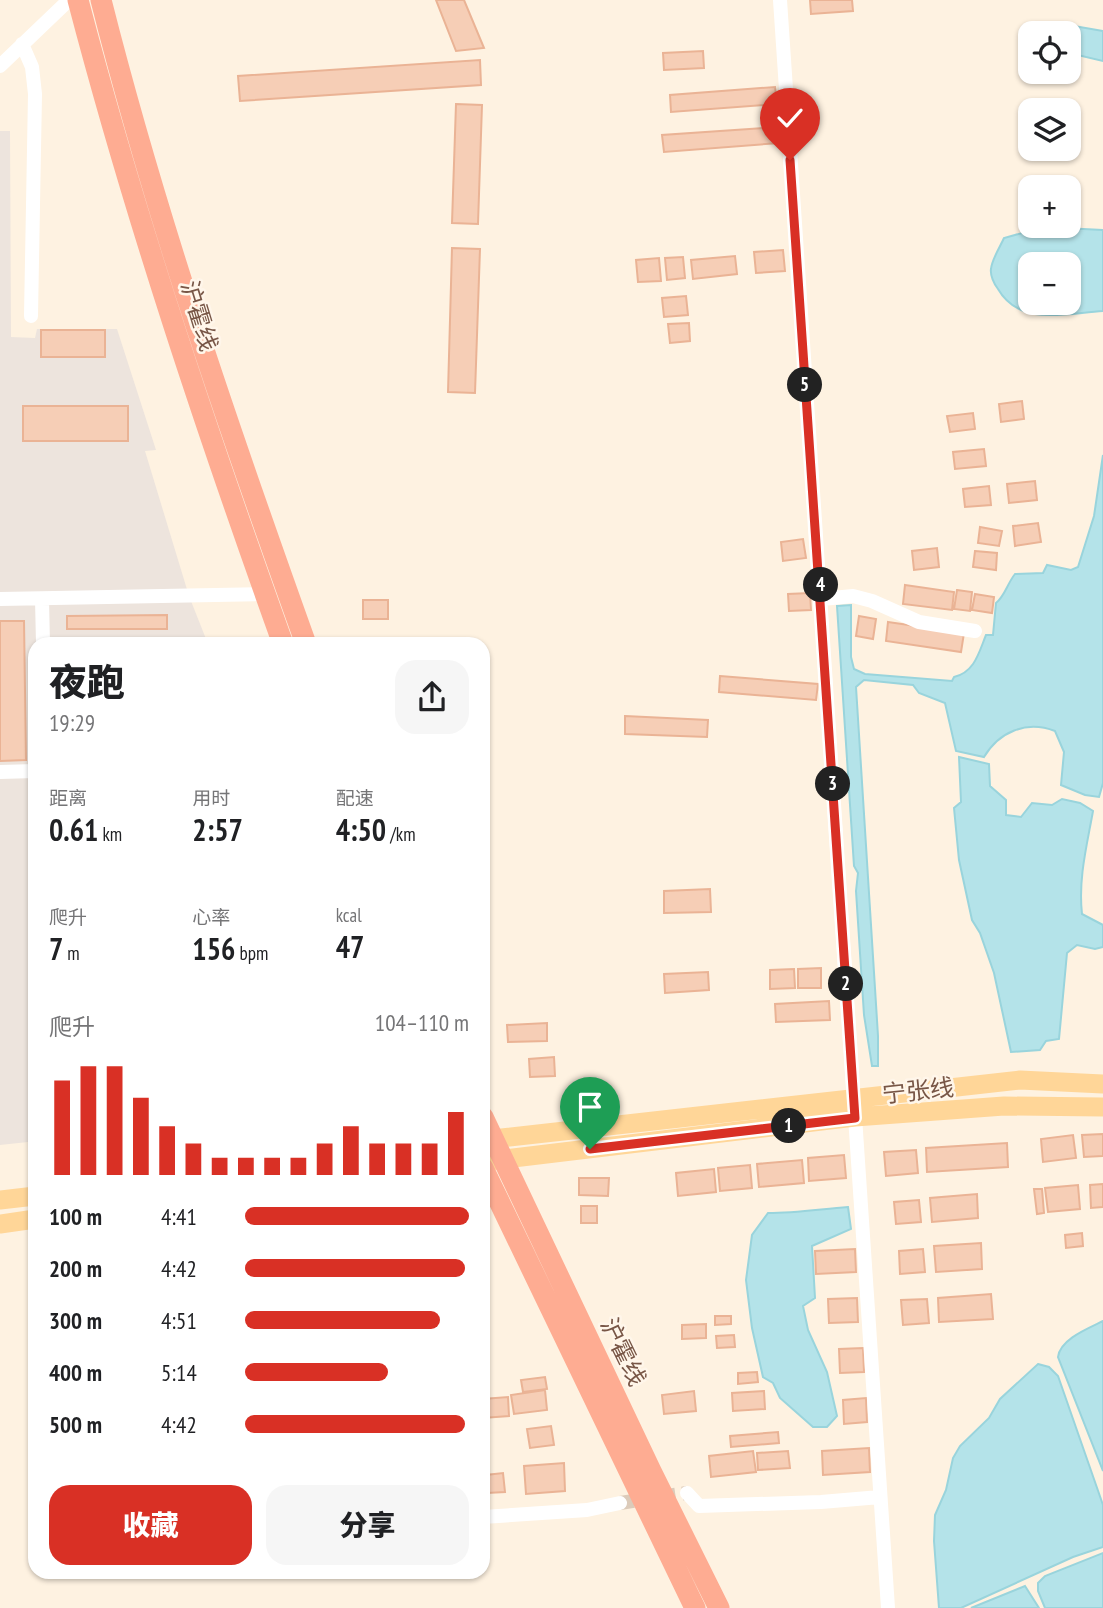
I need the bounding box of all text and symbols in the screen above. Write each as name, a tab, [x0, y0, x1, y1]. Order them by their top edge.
map controls	[1018, 21, 1081, 315]
button: locate	[1018, 21, 1081, 84]
pin	[760, 88, 820, 160]
button: layers	[1018, 98, 1081, 161]
icon: check	[771, 99, 809, 137]
button: +	[1018, 175, 1081, 238]
button: −	[1018, 252, 1081, 315]
street label: 沪霍线	[174, 277, 225, 355]
pin: 5	[788, 368, 822, 402]
text: 5	[800, 372, 809, 396]
pin: 4	[804, 568, 838, 602]
text: 4	[816, 572, 825, 596]
text: 夜跑	[49, 657, 125, 706]
button: share	[395, 660, 469, 734]
text: 19:29	[49, 708, 95, 737]
pin: 3	[816, 766, 850, 802]
text: 3	[828, 771, 837, 795]
text: 距离	[49, 786, 87, 810]
text: 用时	[192, 786, 230, 810]
text: 配速	[336, 786, 374, 810]
text: 0.61	[49, 810, 98, 849]
text: 2:57	[192, 810, 243, 849]
text: 4:50	[336, 810, 386, 849]
text: km	[98, 822, 122, 846]
text: /km	[386, 822, 416, 846]
text: kcal	[336, 903, 362, 927]
text: 爬升	[49, 905, 87, 929]
text: 心率	[192, 905, 230, 929]
text: 47	[336, 927, 364, 966]
text: 7	[49, 929, 63, 968]
text: 156	[192, 929, 235, 968]
text: m	[63, 941, 80, 965]
text: bpm	[235, 941, 268, 965]
pin: 2	[828, 967, 864, 1002]
text: 2	[841, 971, 850, 995]
text: 104–110 m	[375, 1008, 469, 1037]
text: 爬升	[49, 1012, 95, 1041]
street label: 宁张线	[881, 1071, 955, 1110]
pin	[560, 1077, 620, 1149]
icon: arrive	[571, 1088, 609, 1126]
pin: 1	[772, 1108, 806, 1144]
text: 1	[784, 1113, 793, 1137]
text: 100 m	[49, 1202, 102, 1231]
text: 4:41	[161, 1202, 197, 1231]
text: 200 m	[49, 1254, 102, 1283]
text: 4:42	[161, 1254, 197, 1283]
text: 300 m	[49, 1306, 102, 1335]
text: 4:51	[161, 1306, 197, 1335]
street label: 沪霍线	[594, 1313, 653, 1391]
text: 400 m	[49, 1358, 102, 1387]
text: 5:14	[161, 1358, 197, 1387]
text: 500 m	[49, 1410, 102, 1439]
text: 4:42	[161, 1410, 197, 1439]
button: 收藏	[49, 1485, 252, 1565]
button: 分享	[266, 1485, 469, 1565]

